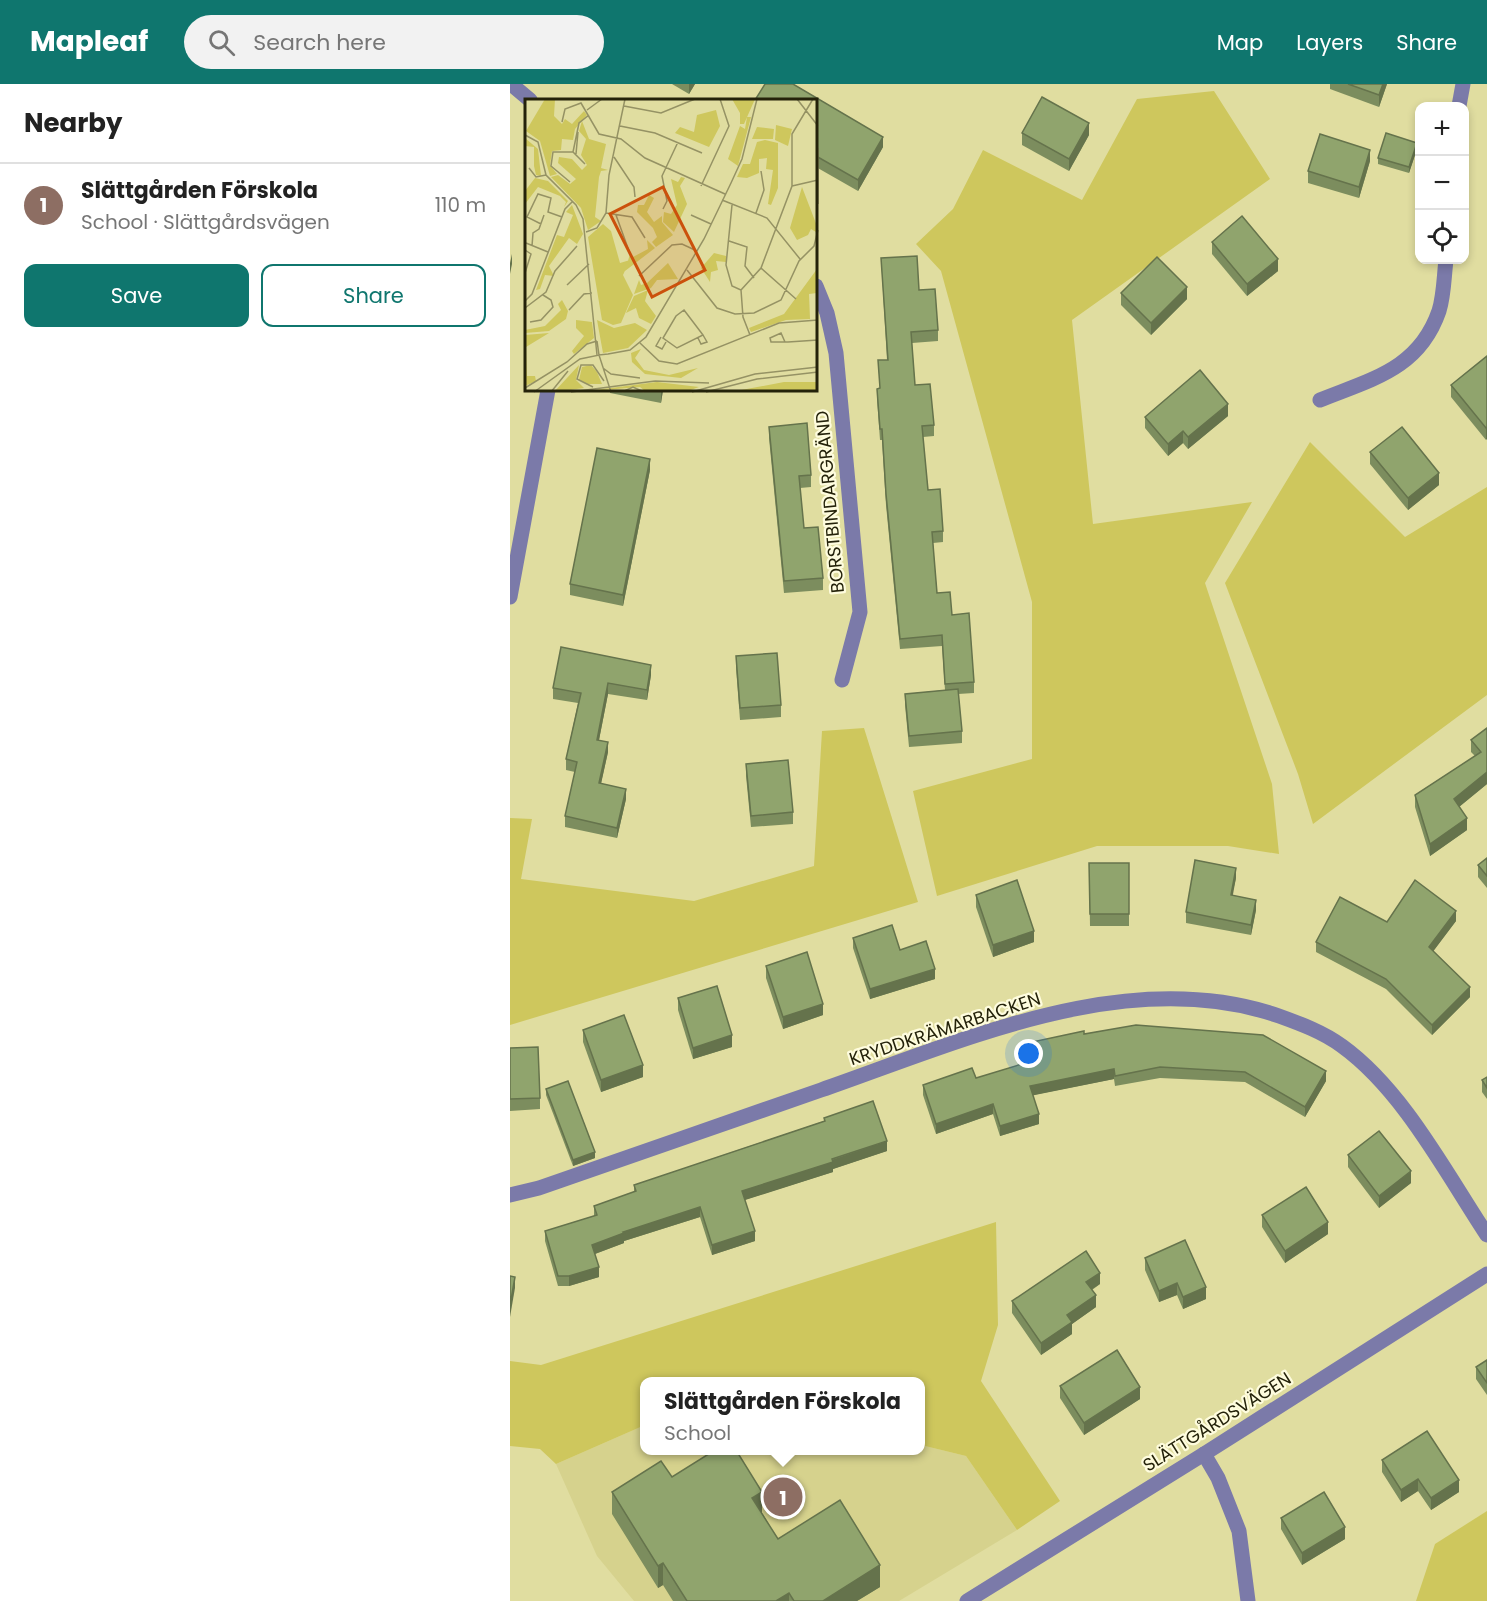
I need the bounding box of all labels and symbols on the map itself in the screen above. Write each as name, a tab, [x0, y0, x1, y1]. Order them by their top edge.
inset map	[525, 99, 818, 392]
street label: BORSTBINDARGRÄND	[809, 410, 850, 594]
street label: KRYDDKRÄMARBACKEN	[846, 986, 1044, 1071]
your location	[1014, 1039, 1043, 1068]
street label: SLÄTTGÅRDSVÄGEN	[1138, 1366, 1296, 1477]
pin: 1	[764, 1474, 802, 1520]

